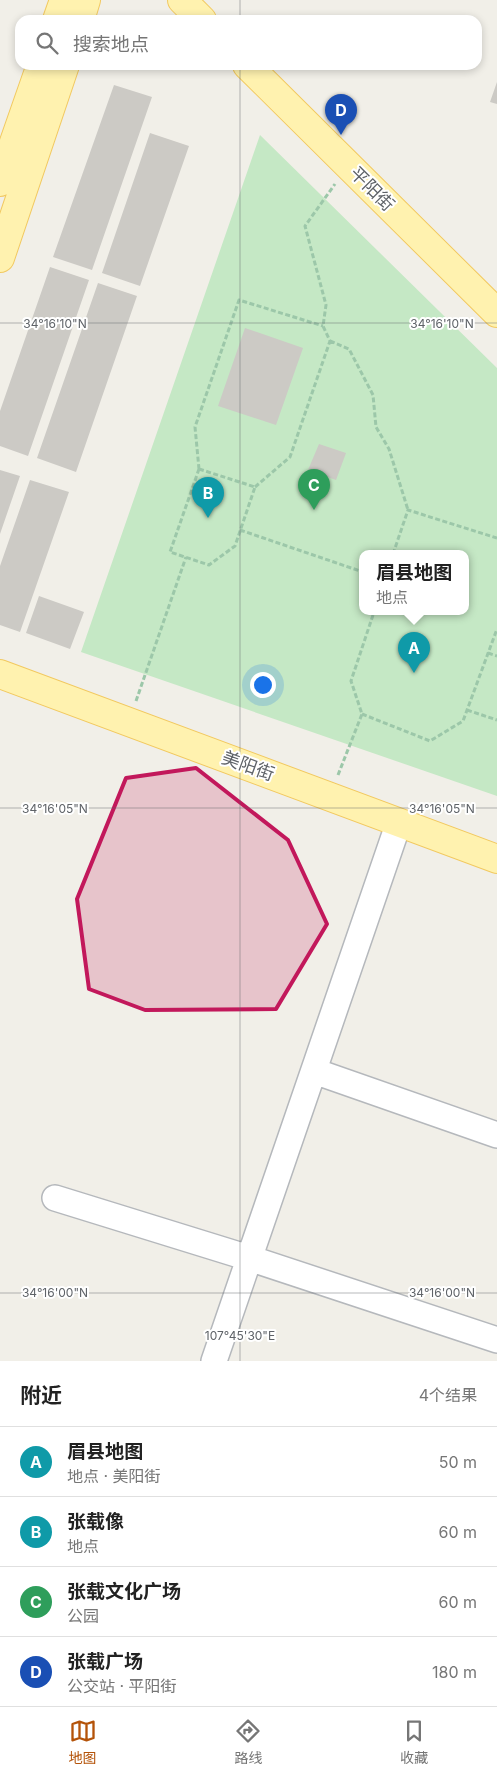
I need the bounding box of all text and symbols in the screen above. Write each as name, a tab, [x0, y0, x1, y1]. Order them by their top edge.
search box	[15, 15, 482, 70]
icon: search	[33, 29, 61, 57]
text: 搜索地点	[73, 33, 149, 56]
pin: D	[325, 94, 357, 135]
street label: 平阳街	[346, 162, 399, 215]
text: 34°16'10"N	[23, 316, 87, 331]
text: 34°16'10"N	[410, 316, 474, 331]
pin: C	[298, 469, 330, 510]
pin: B	[192, 477, 224, 518]
popup	[359, 550, 469, 615]
text: 眉县地图	[376, 561, 452, 584]
text: 地点	[376, 587, 408, 607]
pin: A	[398, 632, 430, 673]
your location	[250, 672, 276, 698]
street label: 美阳街	[219, 746, 277, 785]
text: 34°16'05"N	[22, 801, 88, 816]
text: 34°16'05"N	[409, 801, 475, 816]
text: 34°16'00"N	[22, 1285, 88, 1300]
text: 34°16'00"N	[409, 1285, 475, 1300]
text: 107°45'30"E	[205, 1328, 275, 1343]
text: 附近	[20, 1383, 62, 1408]
text: 4个结果	[419, 1385, 477, 1405]
text: 眉县地图	[67, 1440, 143, 1463]
text: A	[30, 1452, 42, 1472]
text: 50 m	[439, 1452, 477, 1472]
text: 地点 · 美阳街	[67, 1466, 161, 1486]
text: 张载像	[67, 1510, 124, 1533]
text: B	[31, 1522, 41, 1542]
text: 60 m	[438, 1522, 477, 1542]
text: 地点	[67, 1536, 99, 1556]
text: 张载文化广场	[67, 1580, 181, 1603]
text: C	[30, 1592, 42, 1612]
text: 60 m	[438, 1592, 477, 1612]
text: 公园	[67, 1606, 99, 1626]
text: 张载广场	[67, 1650, 143, 1673]
text: D	[30, 1662, 42, 1682]
text: 180 m	[432, 1662, 477, 1682]
text: 公交站 · 平阳街	[67, 1676, 177, 1696]
tab: 地图	[69, 1717, 97, 1767]
tab: 路线	[234, 1717, 262, 1767]
tab: 收藏	[400, 1717, 428, 1767]

